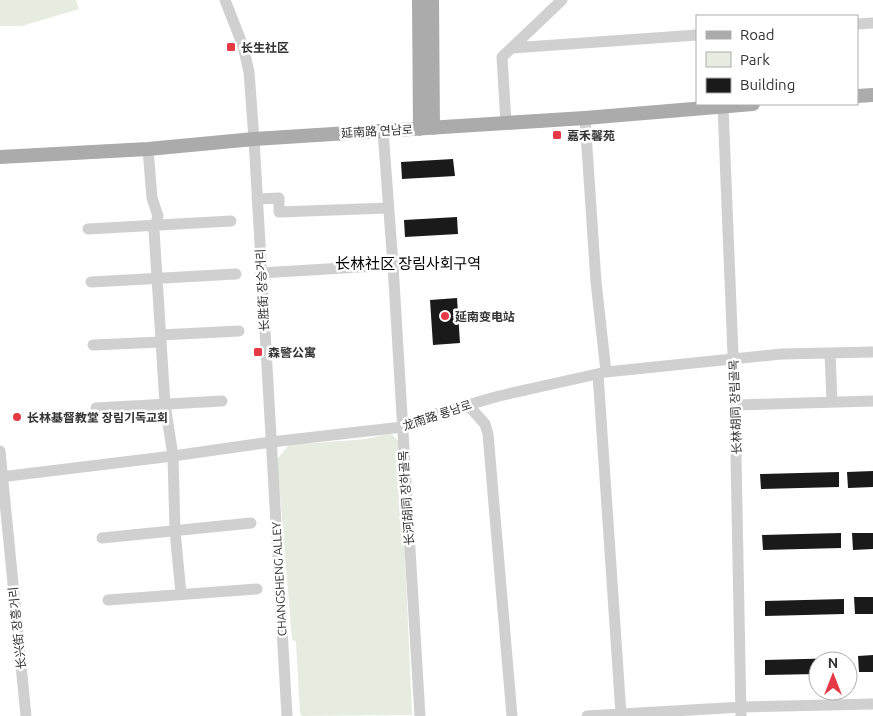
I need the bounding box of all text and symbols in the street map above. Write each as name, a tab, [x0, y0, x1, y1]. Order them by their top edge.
legend	[696, 15, 858, 105]
text: Road	[740, 26, 775, 43]
marker: 长生社区	[225, 41, 237, 53]
place label: 长生社区	[241, 41, 289, 54]
text: Park	[740, 51, 770, 68]
text: Building	[740, 76, 795, 93]
street label: 延南路 연남로	[341, 123, 413, 139]
marker: 嘉禾馨苑	[551, 129, 563, 141]
place label: 嘉禾馨苑	[567, 129, 615, 142]
street label: 长胜街 장승거리	[253, 248, 271, 332]
district label: 长林社区 장림사회구역	[335, 255, 481, 272]
marker: 延南变电站	[439, 310, 451, 322]
place label: 延南变电站	[455, 310, 515, 323]
marker: 森警公寓	[252, 346, 264, 358]
place label: 森警公寓	[268, 346, 316, 359]
street label: 长林胡同 장림골목	[727, 359, 743, 455]
street label: 龙南路 룡남로	[401, 398, 473, 432]
marker: 长林基督教堂 장림기독교회	[11, 411, 23, 423]
place label: 长林基督教堂 장림기독교회	[27, 411, 168, 424]
street label: 长河胡同 장하골목	[396, 450, 416, 546]
street label: CHANGSHENG ALLEY	[270, 521, 288, 636]
street label: 长兴街 장흥거리	[6, 586, 28, 670]
north arrow	[808, 651, 858, 701]
text: N	[828, 655, 838, 671]

